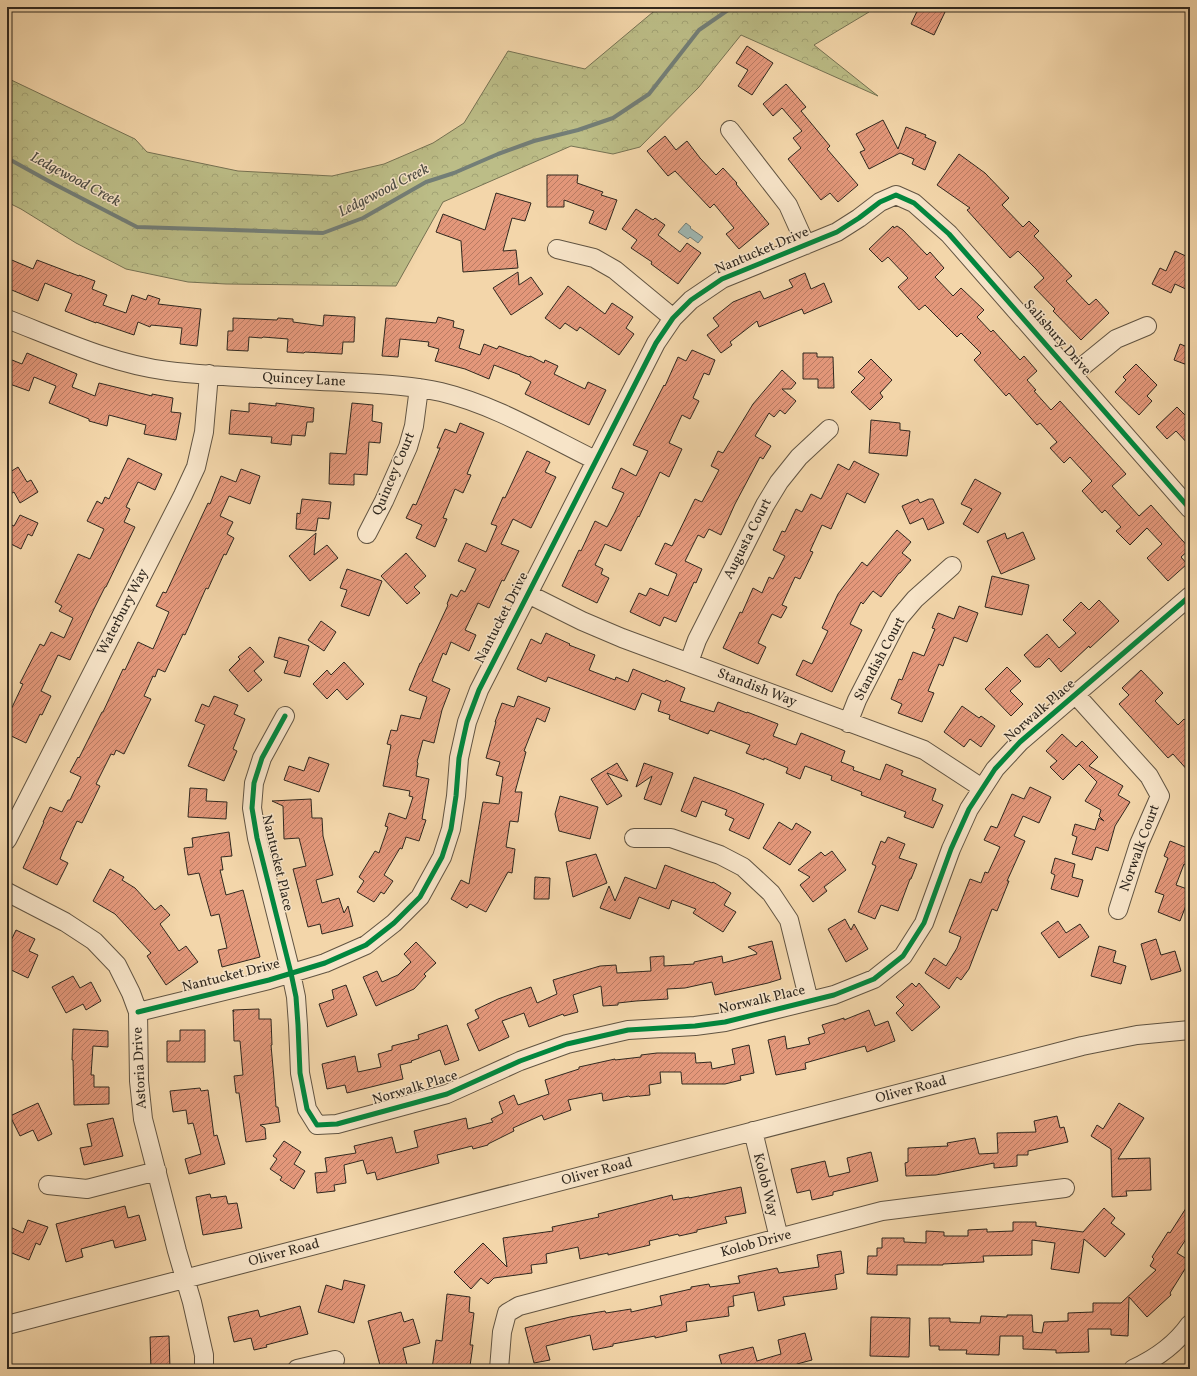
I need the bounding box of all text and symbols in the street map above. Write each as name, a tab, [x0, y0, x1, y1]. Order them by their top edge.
water label: Ledgewood Creek	[26, 147, 124, 213]
water label: Ledgewood Creek	[335, 159, 433, 223]
street label: Nantucket Drive	[712, 223, 812, 279]
street label: Salisbury Drive	[1019, 296, 1095, 380]
street label: Quincey Lane	[262, 368, 346, 392]
street label: Quincey Court	[368, 429, 420, 519]
street label: Augusta Court	[719, 495, 777, 583]
street label: Waterbury Way	[93, 565, 153, 659]
street label: Nantucket Drive	[471, 569, 533, 667]
street label: Standish Court	[850, 614, 910, 704]
street label: Standish Way	[714, 664, 800, 712]
street label: Norwalk Place	[1000, 675, 1080, 747]
street label: Norwalk Court	[1115, 802, 1165, 894]
street label: Nantucket Place	[257, 813, 297, 913]
street label: Nantucket Drive	[180, 955, 282, 997]
street label: Norwalk Place	[717, 981, 808, 1019]
street label: Astoria Drive	[128, 1026, 152, 1110]
street label: Norwalk Place	[370, 1066, 460, 1110]
street label: Oliver Road	[873, 1071, 949, 1109]
street label: Kolob Way	[748, 1151, 782, 1219]
street label: Oliver Road	[559, 1153, 635, 1191]
street label: Kolob Drive	[719, 1225, 794, 1263]
street label: Oliver Road	[246, 1234, 322, 1272]

